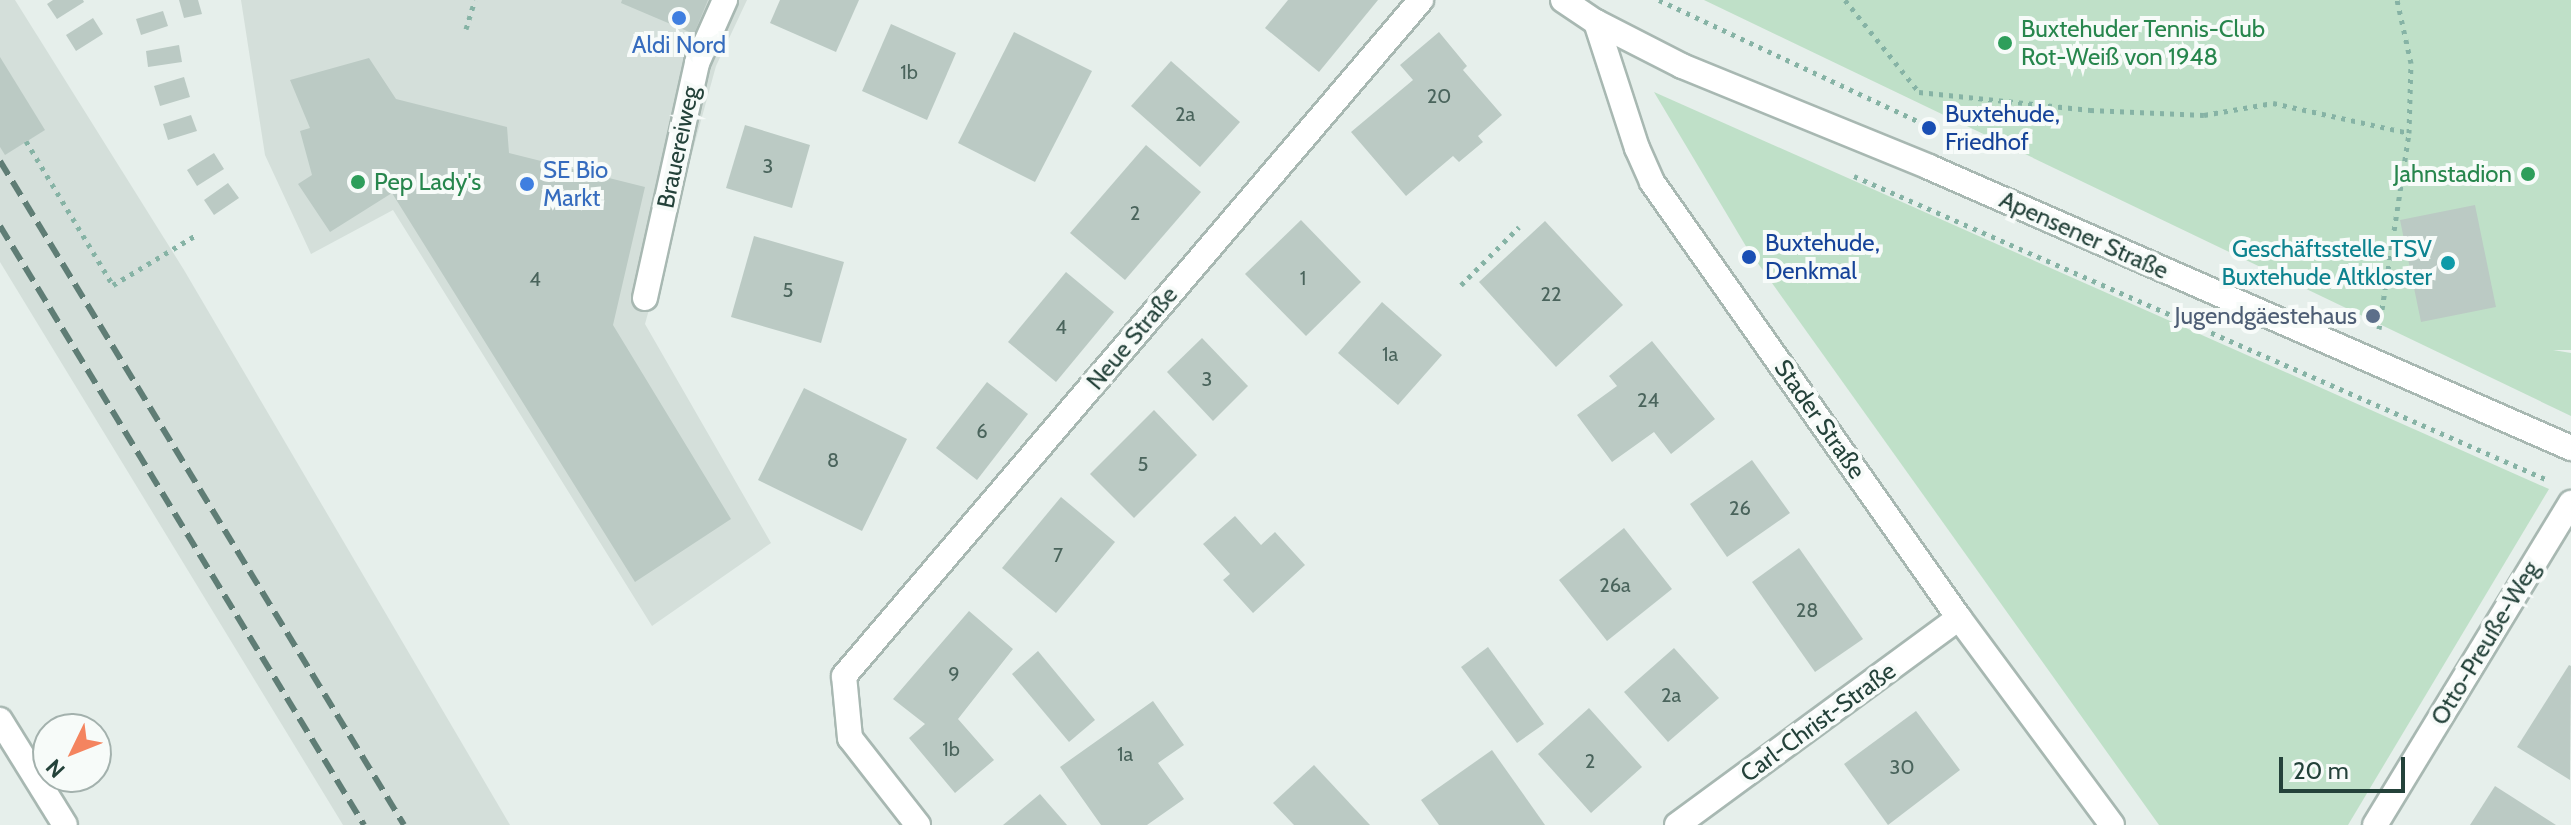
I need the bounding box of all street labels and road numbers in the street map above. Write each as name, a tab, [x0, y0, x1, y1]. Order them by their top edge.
street label: Brauereiweg	[651, 83, 705, 211]
street label: Apensener Straße	[1995, 185, 2173, 285]
street label: Neue Straße	[1081, 281, 1183, 395]
street label: Stader Straße	[1768, 354, 1872, 484]
street label: Otto-Preuße-Weg	[2425, 556, 2545, 730]
street label: Carl-Christ-Straße	[1735, 656, 1901, 788]

